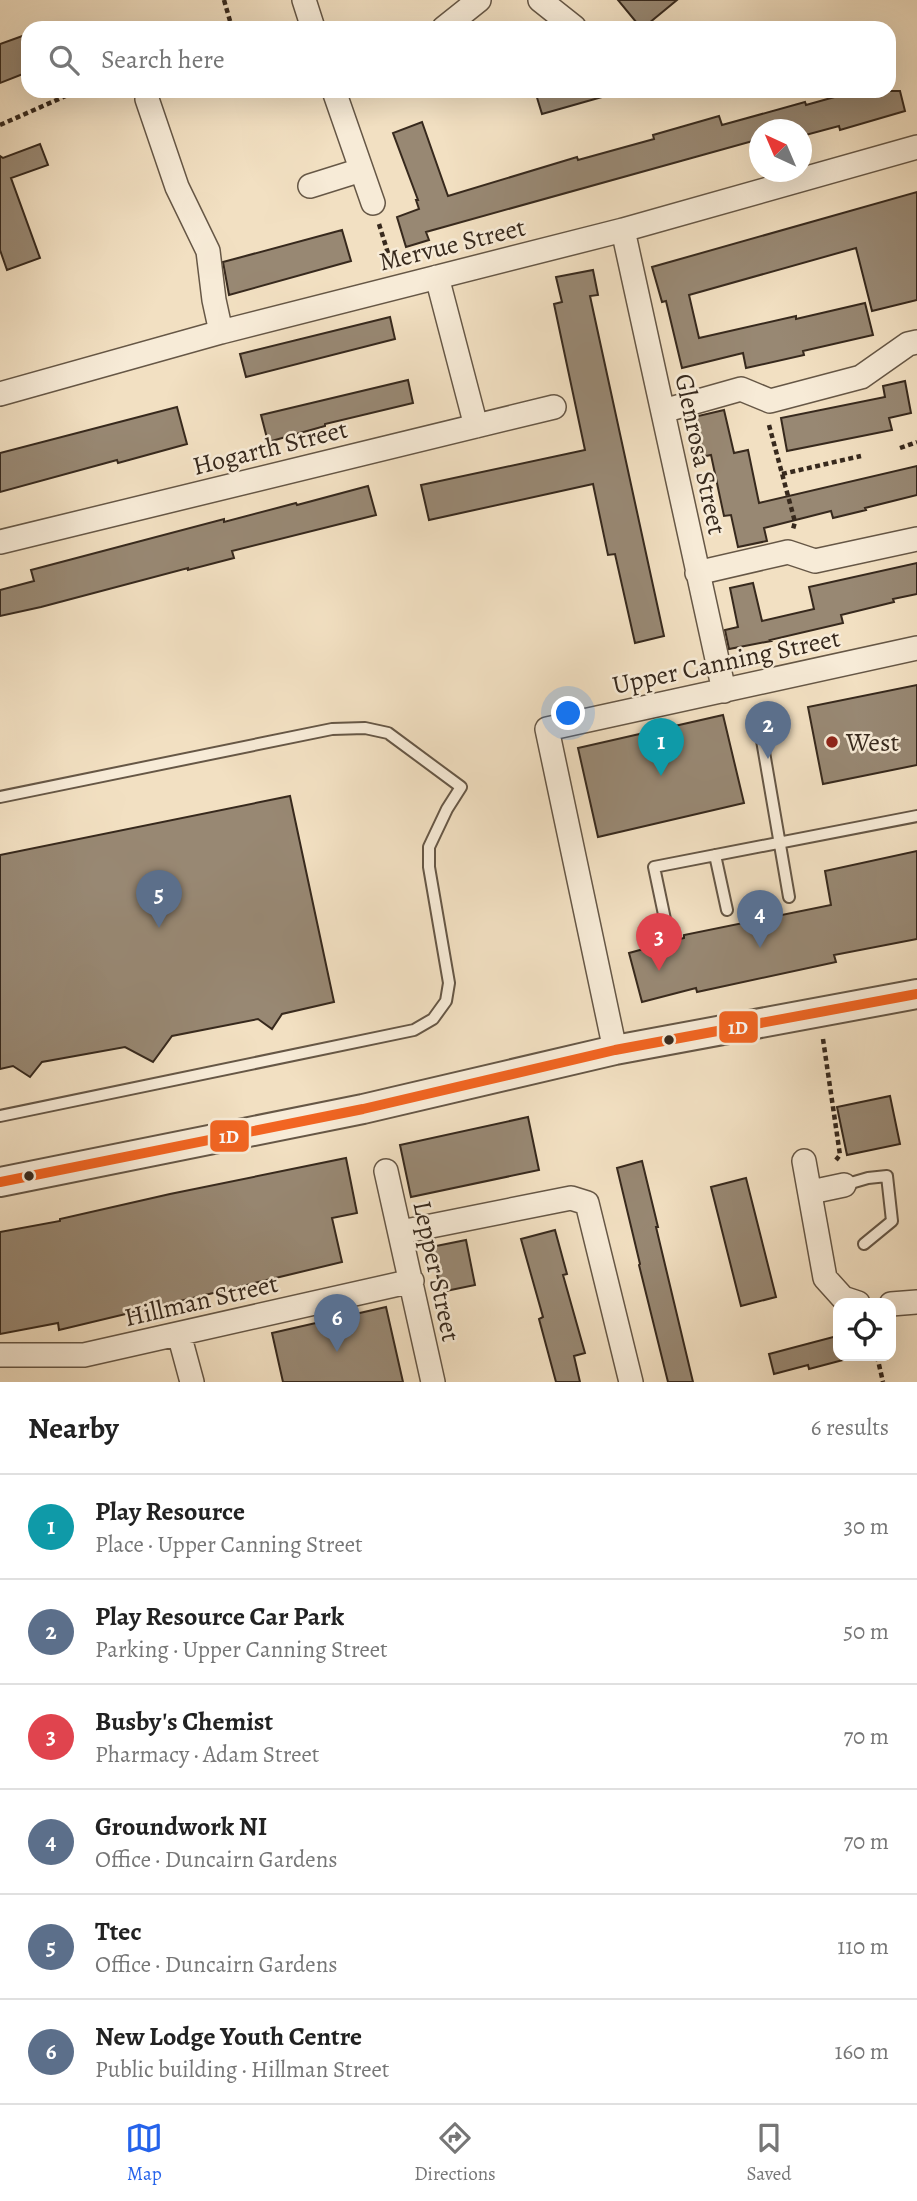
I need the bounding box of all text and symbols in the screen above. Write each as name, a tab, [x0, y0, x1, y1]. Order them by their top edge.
search box	[21, 21, 896, 98]
icon: search	[45, 41, 83, 79]
text: Search here	[101, 42, 225, 77]
north arrow	[749, 119, 812, 182]
street label: Mervue Street	[375, 209, 529, 280]
street label: Glenrosa Street	[666, 370, 735, 538]
street label: Hogarth Street	[189, 411, 352, 484]
street label: Upper Canning Street	[609, 620, 844, 703]
your location	[551, 696, 585, 730]
pin: 2	[745, 701, 791, 759]
pin: 1	[638, 718, 684, 776]
place label: West	[845, 725, 899, 760]
marker: West	[824, 734, 840, 750]
pin: 5	[136, 870, 182, 928]
pin: 4	[737, 890, 783, 948]
pin: 3	[636, 913, 682, 971]
line badge: 1D	[718, 1010, 759, 1044]
text: 1D	[728, 1015, 748, 1041]
unlabelled marker	[662, 1033, 676, 1047]
line badge: 1D	[209, 1119, 250, 1153]
text: 1D	[219, 1124, 239, 1150]
unlabelled marker	[22, 1169, 36, 1183]
street label: Lepper Street	[405, 1198, 469, 1345]
street label: Hillman Street	[121, 1266, 282, 1335]
pin: 6	[314, 1294, 360, 1352]
map controls	[833, 1298, 896, 1361]
button: locate	[833, 1298, 896, 1361]
text: Nearby	[28, 1408, 119, 1448]
text: 6 results	[811, 1412, 889, 1443]
text: Play Resource	[95, 1494, 245, 1529]
text: 1	[47, 1511, 55, 1542]
text: 30 m	[843, 1511, 889, 1542]
text: Place · Upper Canning Street	[95, 1529, 363, 1560]
text: Play Resource Car Park	[95, 1599, 344, 1634]
text: 2	[45, 1616, 57, 1647]
text: 50 m	[843, 1616, 889, 1647]
text: Parking · Upper Canning Street	[95, 1634, 388, 1665]
text: Busby's Chemist	[95, 1704, 273, 1739]
text: 3	[46, 1721, 56, 1752]
text: 70 m	[843, 1721, 889, 1752]
text: Pharmacy · Adam Street	[95, 1739, 319, 1770]
text: Groundwork NI	[95, 1809, 267, 1844]
text: 4	[46, 1826, 56, 1857]
text: 70 m	[843, 1826, 889, 1857]
text: Office · Duncairn Gardens	[95, 1844, 338, 1875]
text: Ttec	[95, 1914, 142, 1949]
text: 5	[46, 1931, 56, 1962]
text: 110 m	[837, 1931, 889, 1962]
text: Office · Duncairn Gardens	[95, 1949, 338, 1980]
text: New Lodge Youth Centre	[95, 2019, 362, 2054]
text: 6	[46, 2036, 56, 2067]
text: 160 m	[835, 2036, 889, 2067]
text: Public building · Hillman Street	[95, 2054, 389, 2085]
tab: Map	[125, 2119, 163, 2187]
tab: Directions	[414, 2119, 496, 2187]
tab: Saved	[747, 2119, 792, 2187]

